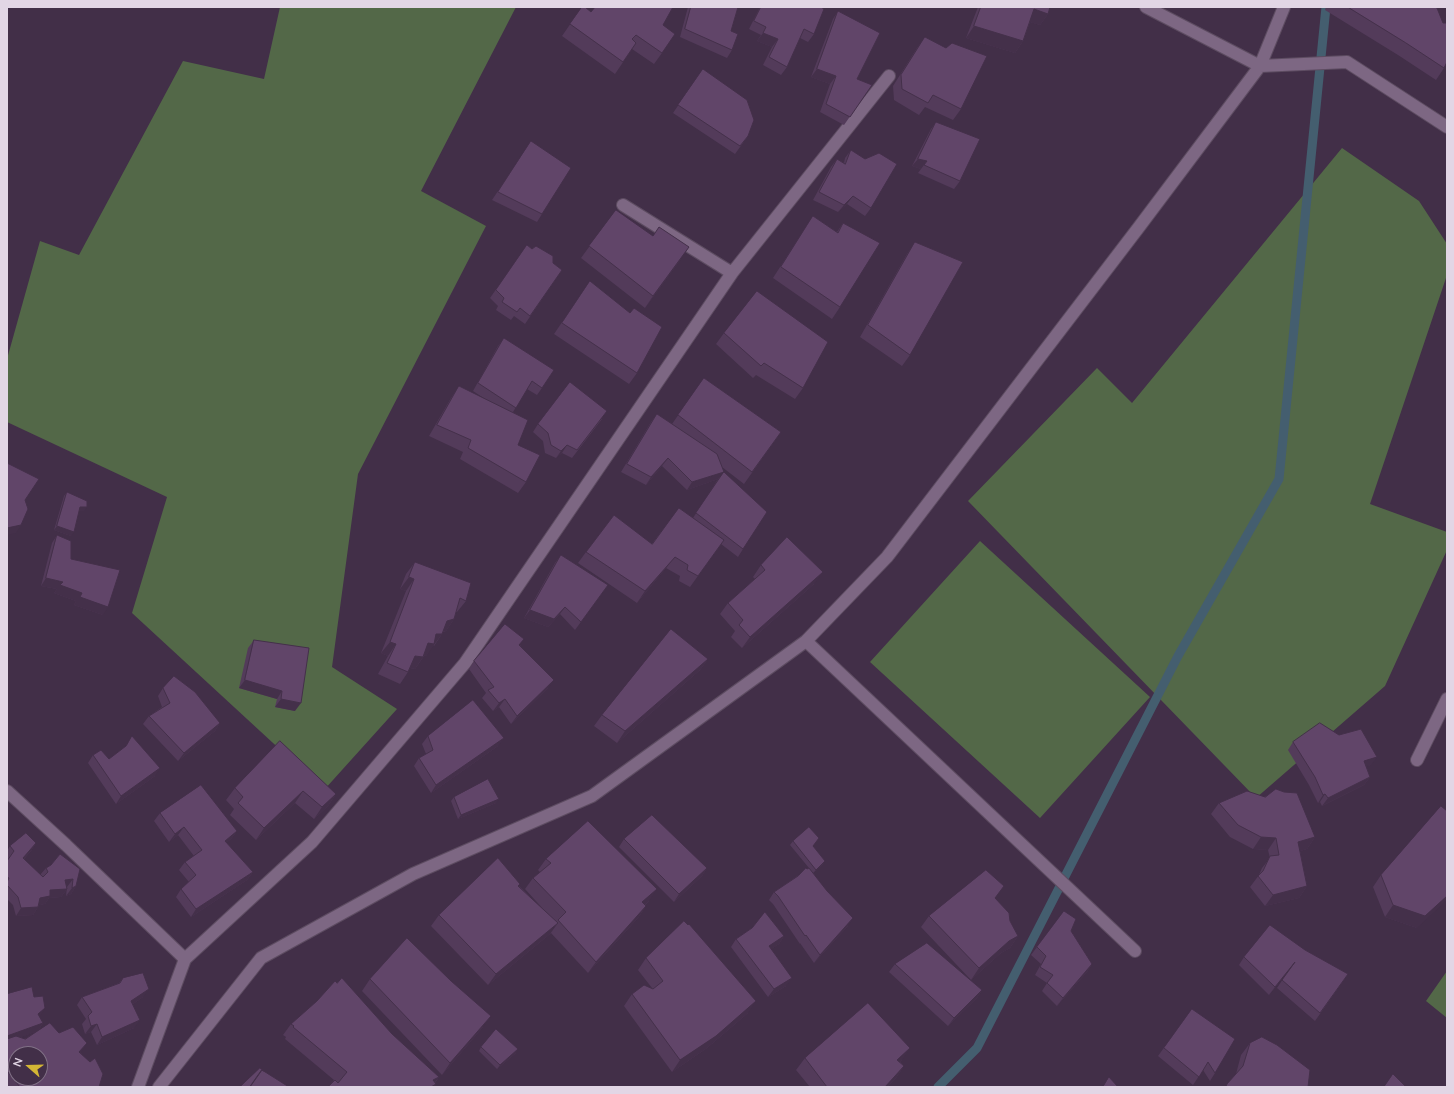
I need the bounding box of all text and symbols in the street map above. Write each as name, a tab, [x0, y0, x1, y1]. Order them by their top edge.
north arrow	[8, 1046, 48, 1086]
text: N	[10, 1056, 26, 1069]

